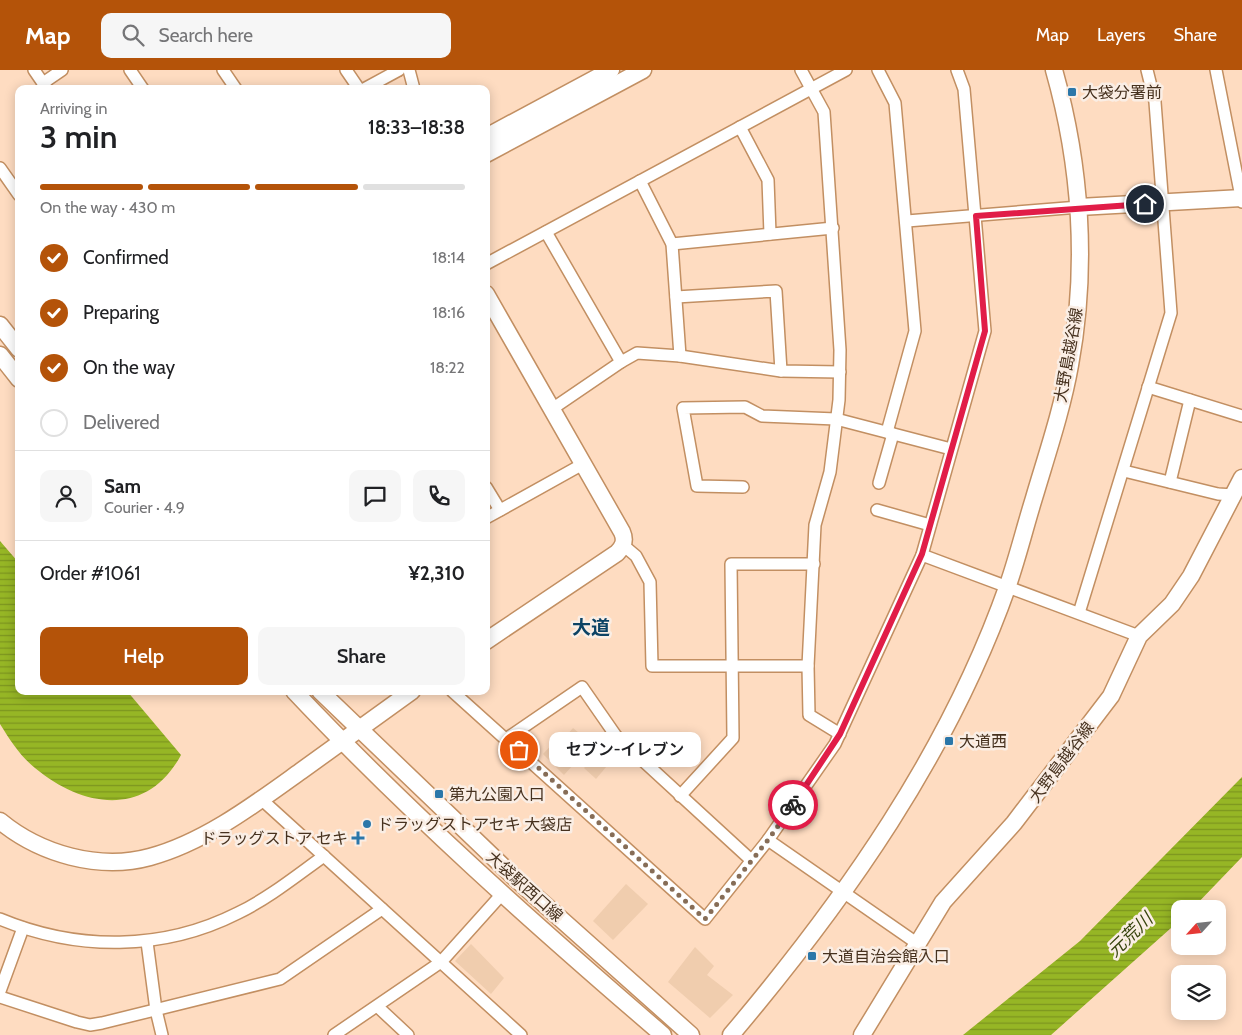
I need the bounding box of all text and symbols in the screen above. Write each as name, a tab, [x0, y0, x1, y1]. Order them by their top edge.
search box	[101, 13, 451, 58]
text: Map	[25, 21, 71, 50]
icon: search	[119, 21, 147, 49]
text: Search here	[159, 24, 253, 47]
text: Map	[1036, 24, 1069, 46]
text: Layers	[1097, 24, 1146, 46]
text: Share	[1174, 24, 1217, 46]
place label: 大袋分署前	[1082, 83, 1162, 102]
marker: 大袋分署前	[1066, 86, 1078, 98]
text: Arriving in	[40, 99, 107, 118]
text: 18:33–18:38	[368, 116, 465, 139]
text: 3 min	[40, 117, 117, 156]
pin	[1124, 183, 1166, 225]
icon: home	[1131, 190, 1159, 218]
text: On the way · 430 m	[40, 198, 175, 217]
icon: check	[40, 244, 68, 272]
text: Confirmed	[83, 246, 169, 269]
text: 18:14	[432, 248, 465, 267]
icon: check	[40, 299, 68, 327]
text: Preparing	[83, 301, 159, 324]
text: 18:16	[432, 303, 465, 322]
street label: 大野島越谷線	[1051, 306, 1086, 404]
icon: check	[40, 354, 68, 382]
text: On the way	[83, 356, 175, 379]
text: 18:22	[430, 358, 465, 377]
text: Delivered	[83, 411, 160, 434]
button: person	[40, 470, 92, 522]
button: chat	[349, 470, 401, 522]
button: phone	[413, 470, 465, 522]
text: Sam	[104, 475, 141, 498]
text: Courier · 4.9	[104, 498, 185, 517]
text: Order #1061	[40, 562, 140, 585]
text: ¥2,310	[408, 562, 465, 585]
district label: 大道	[572, 616, 610, 639]
button: Help	[40, 627, 248, 685]
button: Share	[258, 627, 465, 685]
street label: 大野島越谷線	[1025, 718, 1098, 806]
pin	[498, 729, 540, 771]
callout: セブン-イレブン	[549, 732, 702, 768]
place label: 大道西	[959, 732, 1007, 751]
marker: 大道西	[943, 735, 955, 747]
icon: bag	[505, 736, 533, 764]
text: セブン-イレブン	[566, 740, 684, 759]
courier	[768, 780, 818, 830]
place label: 第九公園入口	[449, 785, 545, 804]
marker: 第九公園入口	[433, 788, 445, 800]
icon: bike	[779, 791, 807, 819]
place label: ドラッグストアセキ 大袋店	[377, 815, 572, 834]
marker: ドラッグストアセキ 大袋店	[361, 818, 373, 830]
place label: ドラッグストア セキ	[200, 829, 348, 848]
marker: ドラッグストア セキ	[352, 832, 364, 844]
street label: 大袋駅西口線	[483, 847, 567, 926]
north arrow	[1171, 900, 1226, 955]
map controls	[1171, 900, 1226, 1020]
water label: 元荒川	[1103, 907, 1159, 962]
place label: 大道自治会館入口	[822, 947, 950, 966]
marker: 大道自治会館入口	[806, 950, 818, 962]
button: layers	[1171, 965, 1226, 1020]

